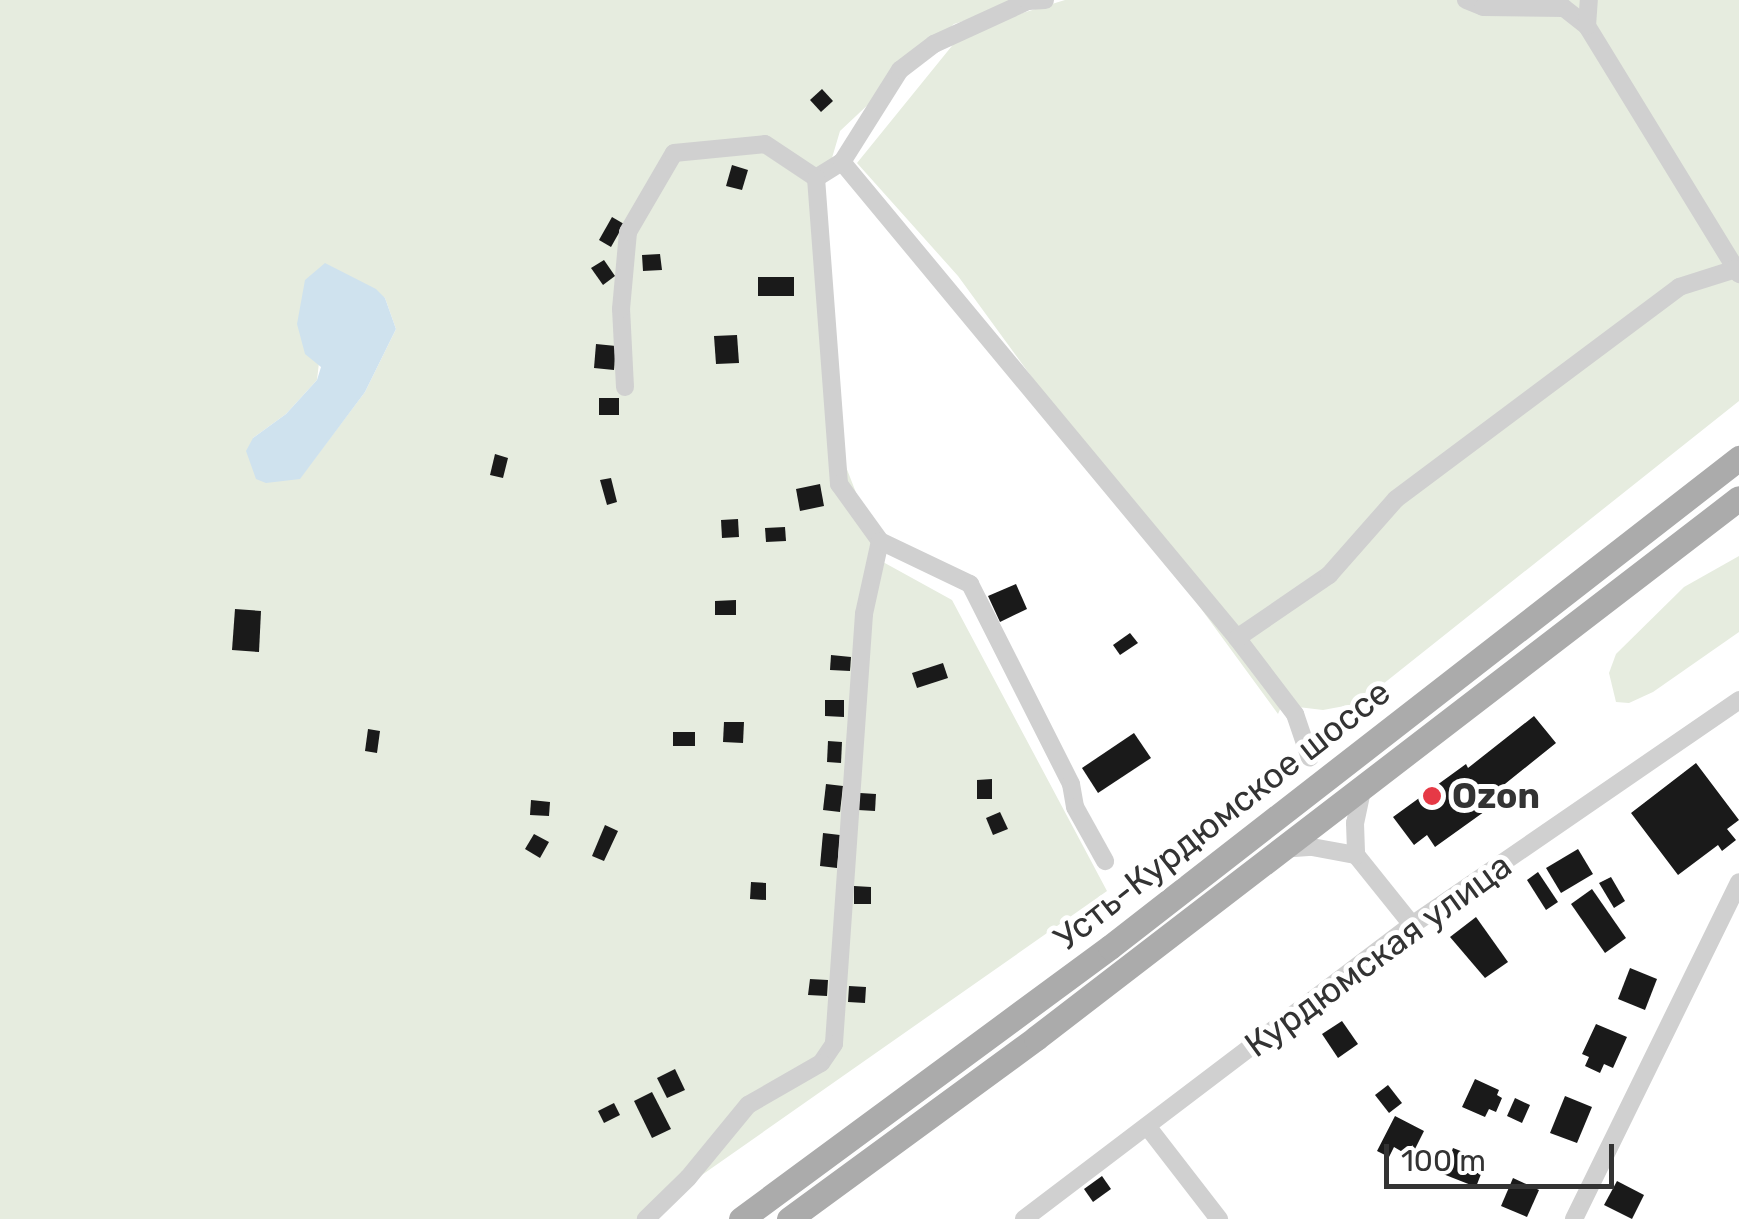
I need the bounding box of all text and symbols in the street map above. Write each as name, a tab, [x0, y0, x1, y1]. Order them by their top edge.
street label: Усть-Курдюмское шоссе	[1046, 671, 1398, 959]
place label: Ozon	[1452, 775, 1540, 817]
marker: Ozon	[1421, 785, 1443, 807]
street label: Курдюмская улица	[1237, 844, 1519, 1066]
scale bar	[1389, 1124, 1619, 1186]
text: 100 m	[1401, 1143, 1486, 1179]

